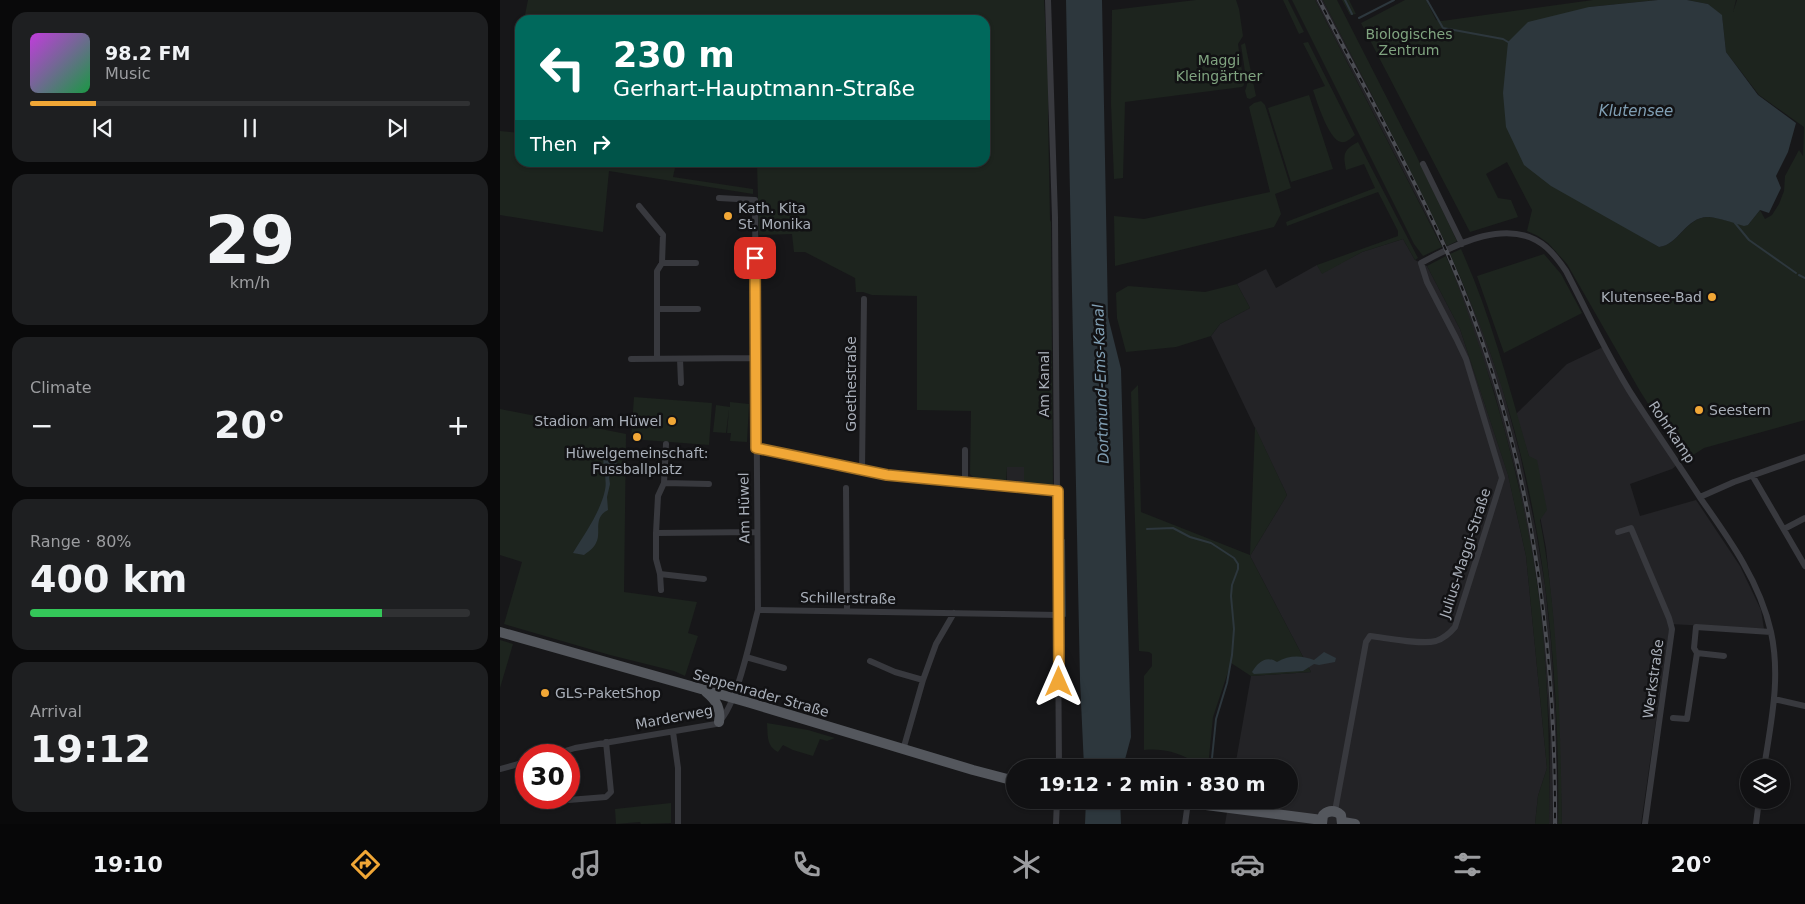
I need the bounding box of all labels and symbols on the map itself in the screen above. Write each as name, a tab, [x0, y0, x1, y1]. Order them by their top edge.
park label: Biologisches Zentrum	[1365, 26, 1453, 58]
park label: Maggi Kleingärtner	[1176, 52, 1262, 84]
water label: Klutensee	[1599, 102, 1673, 120]
place label: Kath. Kita St. Monika	[738, 200, 811, 232]
marker: Kath. Kita St. Monika	[722, 210, 734, 222]
pin	[734, 237, 776, 279]
place label: Klutensee-Bad	[1601, 289, 1702, 305]
marker: Klutensee-Bad	[1706, 291, 1718, 303]
water label: Dortmund-Ems-Kanal	[1089, 303, 1113, 464]
street label: Goethestraße	[843, 336, 859, 432]
street label: Am Kanal	[1036, 351, 1052, 417]
street label: Rohrkamp	[1645, 398, 1699, 466]
place label: Seestern	[1709, 402, 1771, 418]
marker: Seestern	[1693, 404, 1705, 416]
place label: Stadion am Hüwel	[534, 413, 662, 429]
marker: Stadion am Hüwel	[666, 415, 678, 427]
marker: Hüwelgemeinschaft: Fussballplatz	[631, 431, 643, 443]
place label: Hüwelgemeinschaft: Fussballplatz	[565, 445, 709, 477]
street label: Am Hüwel	[735, 472, 753, 544]
street label: Julius-Maggi-Straße	[1436, 486, 1494, 621]
street label: Schillerstraße	[800, 589, 896, 607]
street label: Werkstraße	[1640, 638, 1666, 720]
position arrow	[1032, 655, 1084, 707]
street label: Seppenrader Straße	[691, 666, 831, 720]
place label: GLS-PaketShop	[555, 685, 661, 701]
marker: GLS-PaketShop	[539, 687, 551, 699]
street label: Marderweg	[634, 702, 714, 732]
speed limit sign: 30	[515, 744, 580, 809]

